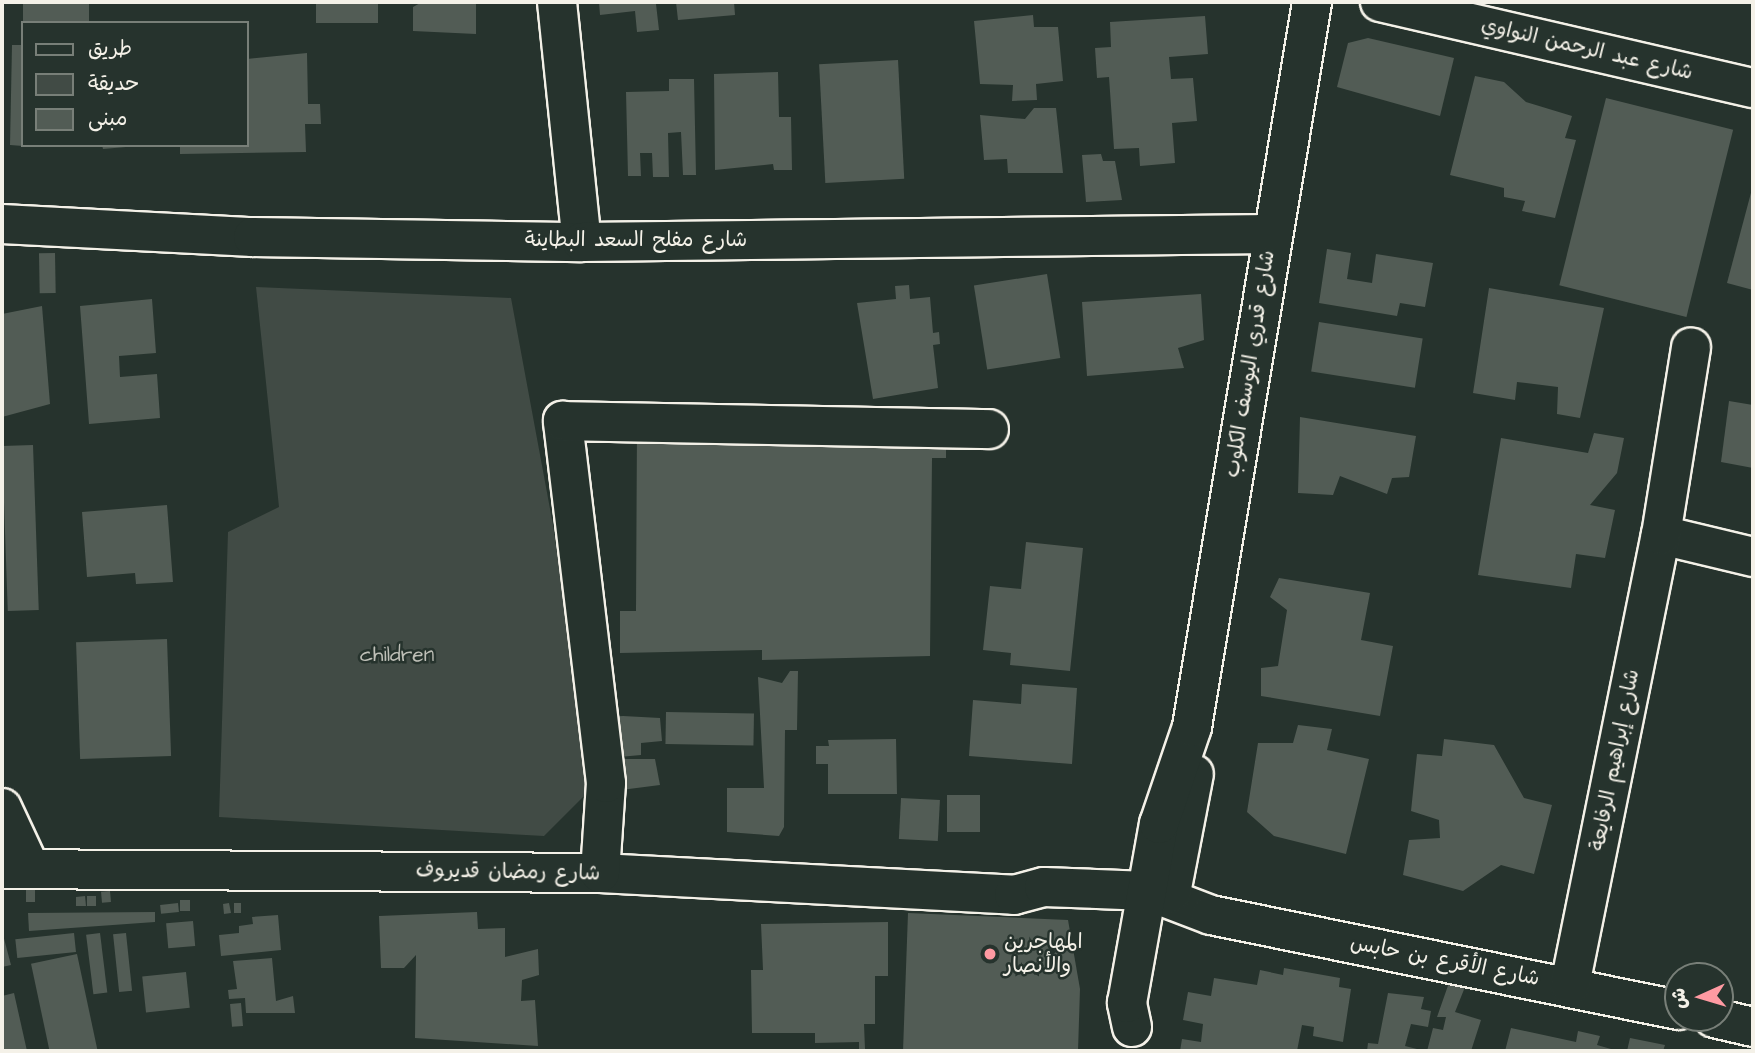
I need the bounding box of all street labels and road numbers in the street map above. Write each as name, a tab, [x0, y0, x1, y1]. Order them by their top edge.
street label: شارع عبد الرحمن النواوي	[1479, 12, 1695, 86]
street label: شارع مفلح السعد البطاينة	[525, 227, 747, 253]
street label: شارع قدري اليوسف الكلوب	[1220, 249, 1280, 479]
street label: شارع إبراهيم الرفايعة	[1585, 667, 1645, 853]
street label: شارع رمضان قديروف	[416, 858, 600, 886]
street label: شارع الأقرع بن حابس	[1348, 930, 1542, 992]

